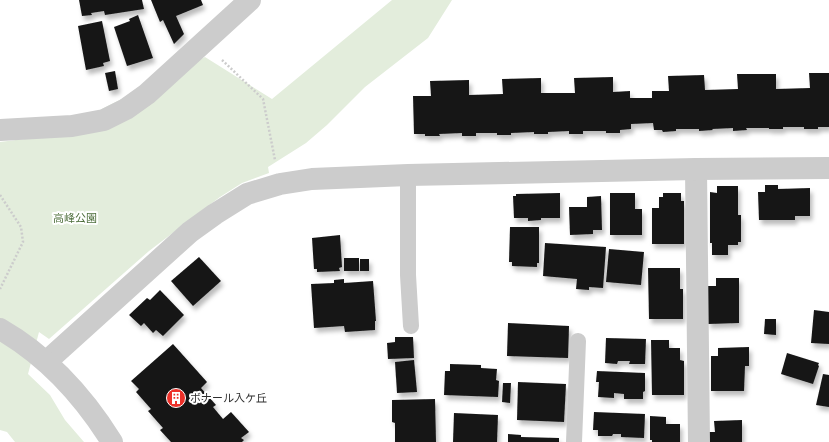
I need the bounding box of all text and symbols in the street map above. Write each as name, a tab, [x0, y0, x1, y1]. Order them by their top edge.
park label: 高峰公園	[53, 210, 97, 225]
building icon: ボナール入ケ丘	[165, 387, 187, 409]
place label: ボナール入ケ丘	[190, 390, 267, 405]

